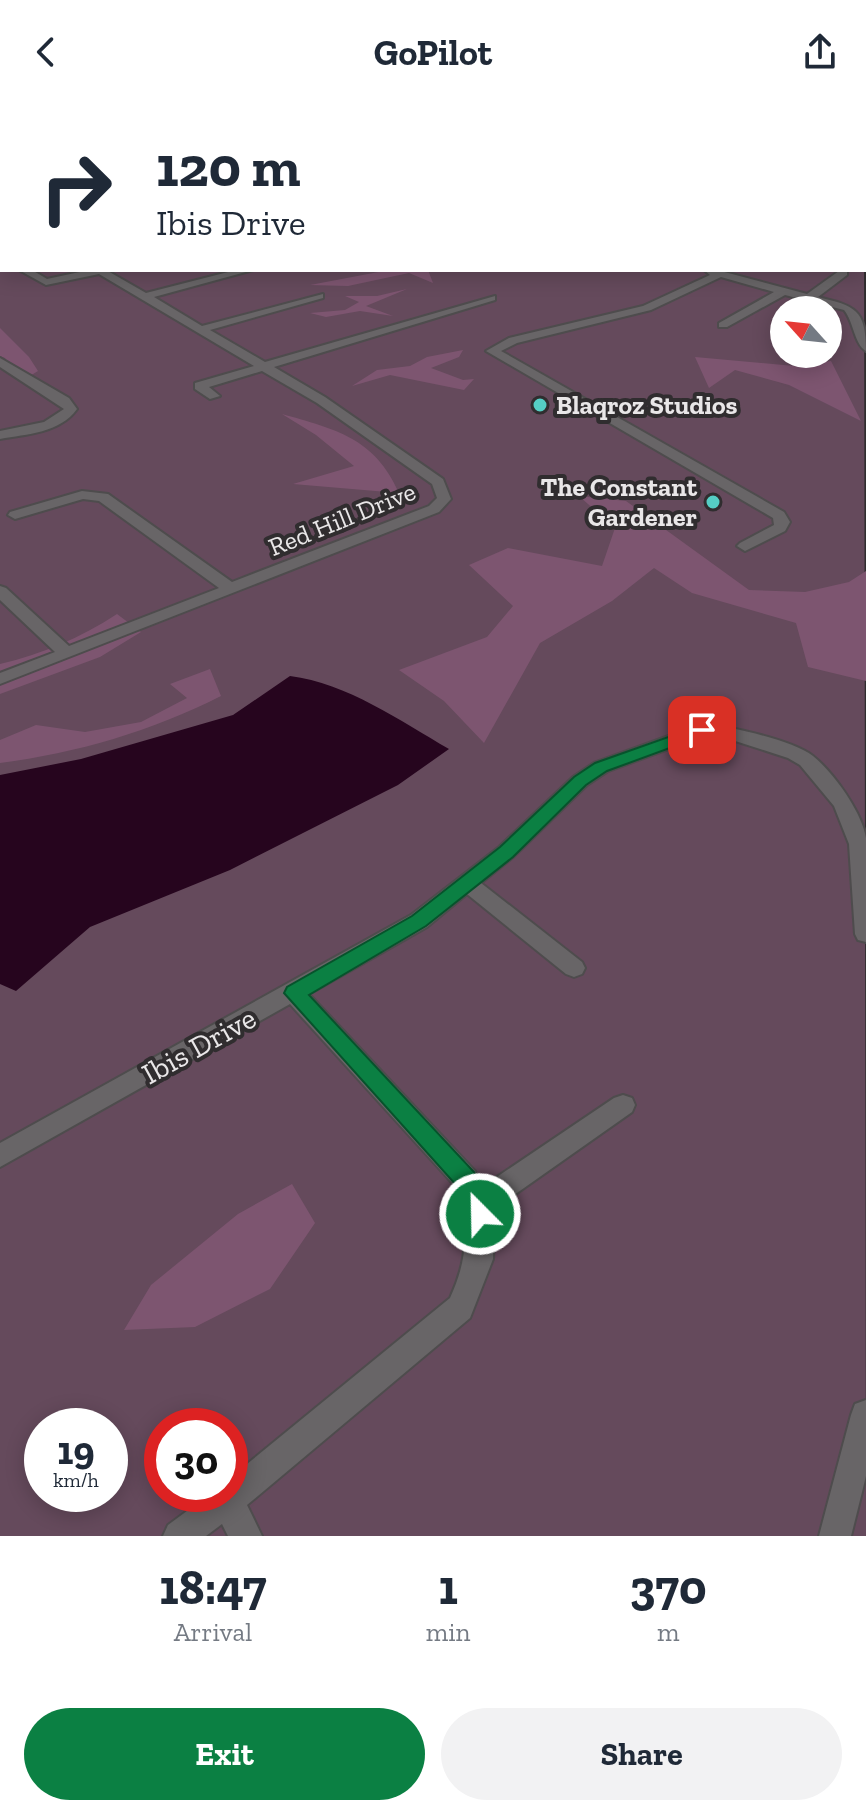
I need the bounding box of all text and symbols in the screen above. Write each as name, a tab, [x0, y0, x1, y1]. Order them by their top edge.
icon: back	[24, 30, 68, 74]
icon: share	[798, 30, 842, 74]
text: GoPilot	[374, 31, 492, 74]
text: 120 m	[156, 133, 300, 200]
icon: right	[24, 136, 128, 240]
text: Ibis Drive	[156, 201, 306, 244]
north arrow	[770, 296, 842, 368]
map controls	[770, 296, 842, 368]
place label: Blaqroz Studios	[556, 389, 738, 421]
marker: Blaqroz Studios	[531, 396, 549, 414]
place label: The Constant Gardener	[541, 471, 698, 533]
street label: Red Hill Drive	[264, 475, 420, 563]
marker: The Constant Gardener	[704, 493, 722, 511]
pin	[668, 696, 736, 764]
icon: arrive	[680, 708, 724, 752]
street label: Ibis Drive	[136, 1000, 262, 1092]
position arrow	[438, 1172, 522, 1256]
speed limit sign: 30	[144, 1408, 248, 1512]
text: 19	[57, 1426, 95, 1474]
text: km/h	[53, 1468, 99, 1492]
text: 18:47	[159, 1559, 267, 1616]
text: 1	[438, 1559, 458, 1616]
text: 370	[630, 1559, 707, 1616]
text: Arrival	[174, 1616, 252, 1648]
text: min	[426, 1616, 470, 1648]
text: m	[657, 1616, 679, 1648]
button: Exit	[24, 1708, 425, 1800]
button: Share	[441, 1708, 842, 1800]

